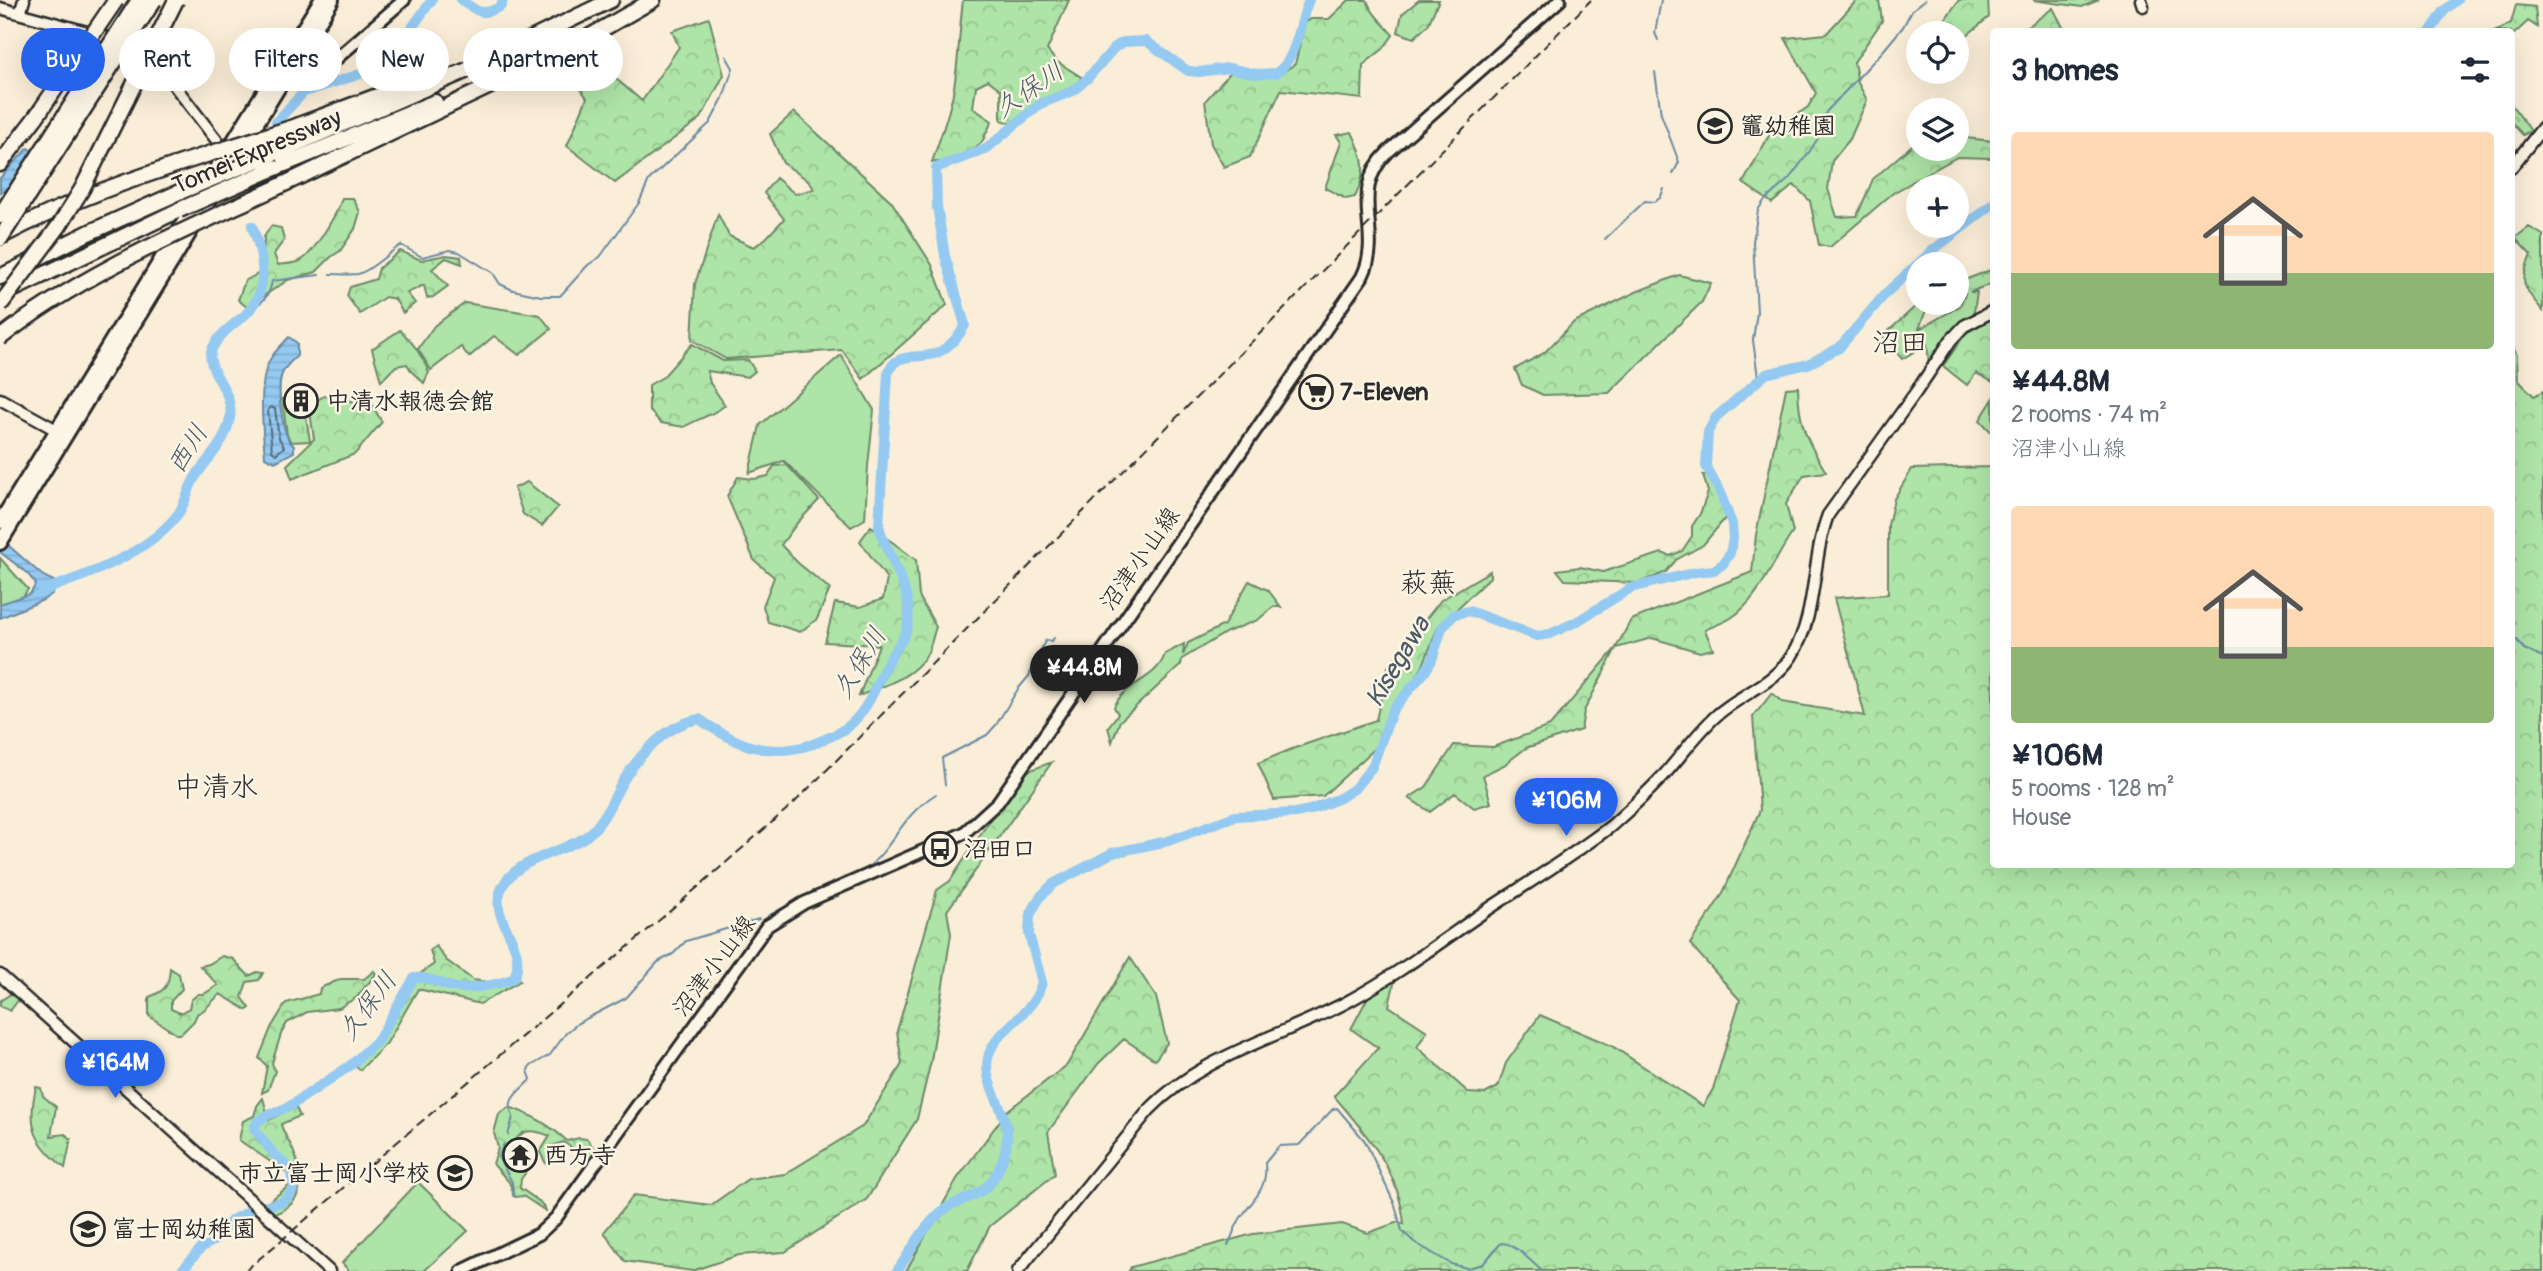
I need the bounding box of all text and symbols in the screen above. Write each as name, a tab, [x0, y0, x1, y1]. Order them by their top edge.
map controls	[1906, 21, 1969, 315]
button: locate	[1906, 21, 1969, 84]
chip: Buy	[21, 28, 105, 91]
chip: Rent	[119, 28, 215, 91]
chip: Filters	[229, 28, 342, 91]
chip: New	[356, 28, 449, 91]
chip: Apartment	[463, 28, 623, 91]
icon: filters	[2456, 51, 2494, 89]
text: 3 homes	[2011, 52, 2118, 89]
water label: 久保川	[988, 55, 1070, 125]
button: layers	[1906, 98, 1969, 161]
street label: Tomei Expressway	[168, 103, 346, 201]
school or university icon: 竈幼稚園	[1696, 107, 1734, 145]
place label: 竈幼稚園	[1740, 112, 1836, 141]
button: +	[1906, 175, 1969, 238]
icon: home	[2190, 178, 2316, 304]
button: −	[1906, 252, 1969, 315]
district label: 沼田	[1872, 326, 1928, 361]
text: ¥44.8M	[2011, 363, 2110, 400]
supermarket icon: 7-Eleven	[1297, 373, 1335, 411]
place label: 7-Eleven	[1340, 378, 1429, 407]
building icon: 中清水報徳会館	[282, 382, 320, 420]
place label: 中清水報徳会館	[326, 387, 494, 416]
text: 2 rooms · 74 m²	[2011, 400, 2167, 429]
water label: 西川	[161, 418, 215, 480]
text: 沼津小山線	[2011, 434, 2126, 463]
street label: 沼津小山線	[1094, 502, 1186, 616]
icon: home	[2190, 551, 2316, 677]
district label: 萩蕪	[1400, 566, 1456, 601]
water label: Kisegawa	[1359, 609, 1438, 713]
water label: 久保川	[826, 621, 894, 705]
pin: ¥44.8M	[1027, 646, 1141, 705]
text: ¥44.8M	[1046, 653, 1122, 682]
text: ¥106M	[2011, 737, 2103, 774]
district label: 中清水	[174, 770, 258, 805]
text: 5 rooms · 128 m²	[2011, 774, 2175, 803]
pin: ¥106M	[1517, 778, 1615, 838]
text: ¥106M	[1531, 786, 1601, 815]
text: House	[2011, 803, 2071, 832]
bus stop icon: 沼田口	[921, 830, 959, 868]
place label: 沼田口	[964, 835, 1036, 864]
street label: 沼津小山線	[666, 909, 762, 1023]
water label: 久保川	[332, 965, 404, 1047]
pin: ¥164M	[66, 1040, 164, 1100]
text: ¥164M	[81, 1048, 149, 1077]
temple icon: 西方寺	[501, 1136, 539, 1174]
place label: 西方寺	[544, 1141, 616, 1170]
school or university icon: 市立富士岡小学校	[436, 1154, 474, 1192]
place label: 市立富士岡小学校	[238, 1159, 430, 1188]
school or university icon: 富士岡幼稚園	[69, 1210, 107, 1248]
place label: 富士岡幼稚園	[112, 1215, 256, 1244]

